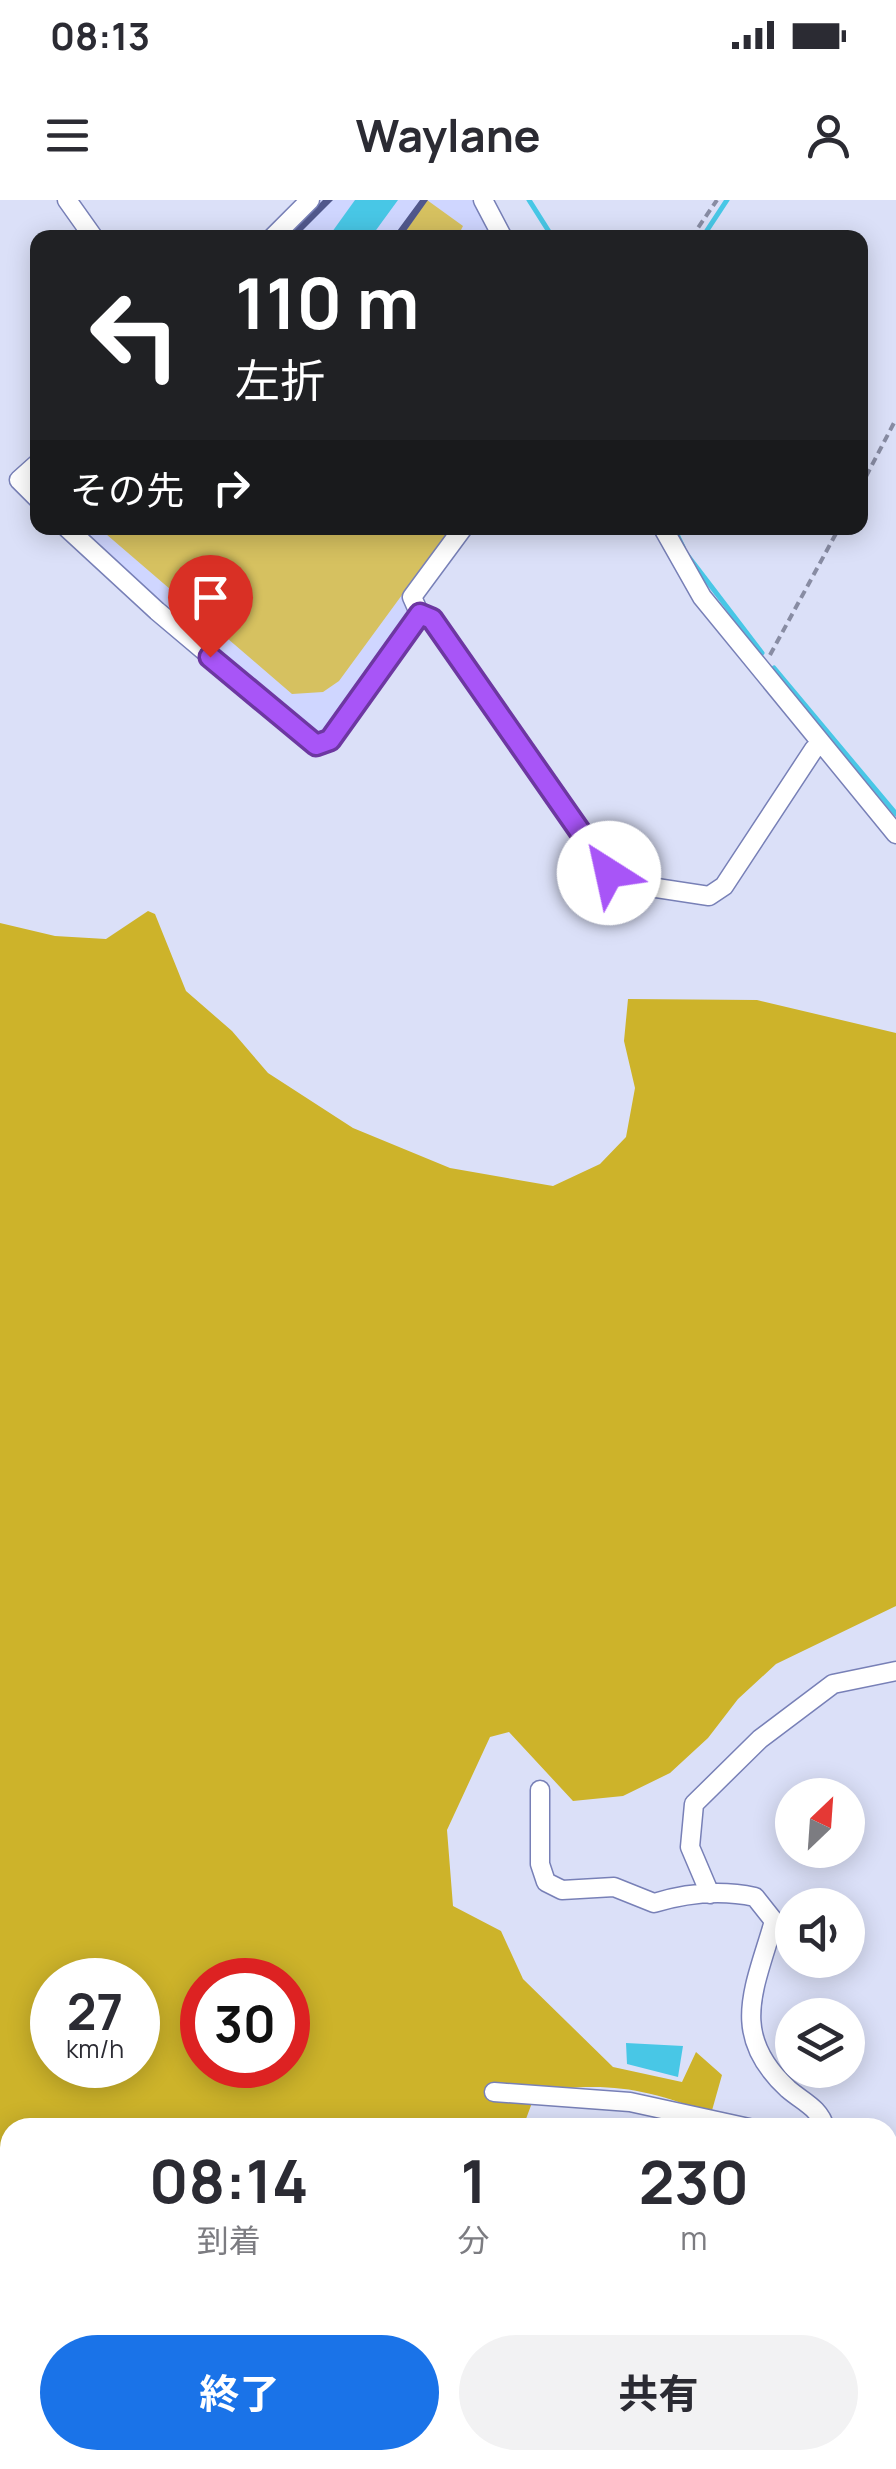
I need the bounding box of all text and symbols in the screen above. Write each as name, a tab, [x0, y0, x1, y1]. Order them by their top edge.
text: 08:13	[50, 9, 150, 61]
text: Waylane	[355, 104, 541, 166]
icon: menu	[40, 108, 95, 163]
icon: person	[801, 108, 856, 163]
text: 110 m	[235, 254, 419, 350]
icon: left	[70, 270, 200, 400]
text: 左折	[235, 349, 325, 411]
icon: right	[204, 460, 259, 515]
text: その先	[70, 463, 184, 515]
pin	[168, 555, 253, 658]
icon: arrive	[183, 570, 238, 625]
position arrow	[557, 821, 661, 925]
north arrow	[775, 1778, 865, 1868]
map controls	[775, 1778, 865, 2088]
button: sound	[775, 1888, 865, 1978]
speed limit sign: 30	[180, 1958, 310, 2088]
text: 27	[67, 1977, 123, 2045]
button: layers	[775, 1998, 865, 2088]
text: km/h	[66, 2031, 124, 2066]
text: 08:14	[149, 2139, 309, 2221]
text: 1	[461, 2139, 487, 2221]
text: 230	[639, 2140, 749, 2222]
text: m	[680, 2216, 707, 2260]
text: 到着	[197, 2218, 261, 2262]
text: 分	[458, 2218, 490, 2262]
button: 終了	[40, 2335, 439, 2450]
button: 共有	[459, 2335, 858, 2450]

